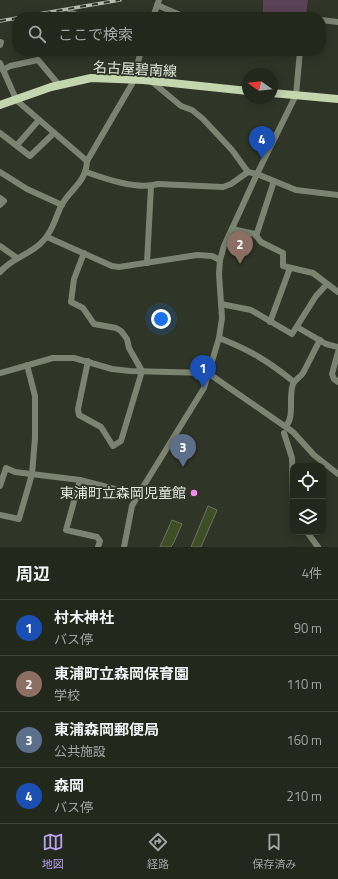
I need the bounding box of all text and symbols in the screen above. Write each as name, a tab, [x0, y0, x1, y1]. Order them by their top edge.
search box	[12, 12, 326, 56]
icon: search	[26, 23, 48, 45]
text: ここで検索	[58, 23, 133, 46]
street label: 名古屋碧南線	[93, 56, 178, 81]
north arrow	[242, 68, 278, 104]
pin: 4	[249, 126, 275, 159]
pin: 2	[227, 231, 253, 264]
your location	[151, 309, 171, 329]
pin: 1	[190, 355, 216, 388]
pin: 3	[170, 434, 196, 467]
map controls	[290, 463, 326, 535]
button: locate	[290, 463, 326, 499]
place label: 東浦町立森岡児童館	[60, 482, 186, 503]
marker: 東浦町立森岡児童館	[189, 488, 199, 498]
button: layers	[290, 499, 326, 535]
text: 周辺	[16, 561, 50, 587]
text: 4件	[302, 563, 322, 583]
text: 村木神社	[54, 606, 114, 629]
text: 1	[25, 618, 33, 638]
text: 90 m	[294, 618, 322, 638]
text: バス停	[54, 629, 93, 649]
text: 東浦町立森岡保育園	[54, 662, 189, 685]
text: 2	[25, 674, 33, 694]
text: 110 m	[286, 674, 322, 694]
text: 学校	[54, 685, 80, 705]
text: 東浦森岡郵便局	[54, 718, 159, 741]
text: 3	[25, 730, 33, 750]
text: 160 m	[286, 730, 322, 750]
text: 公共施設	[54, 741, 106, 761]
text: 森岡	[54, 774, 84, 797]
text: 4	[25, 786, 33, 806]
text: 210 m	[286, 786, 322, 806]
text: バス停	[54, 797, 93, 817]
tab: 地図	[42, 831, 64, 872]
tab: 経路	[147, 831, 169, 872]
tab: 保存済み	[252, 831, 296, 872]

